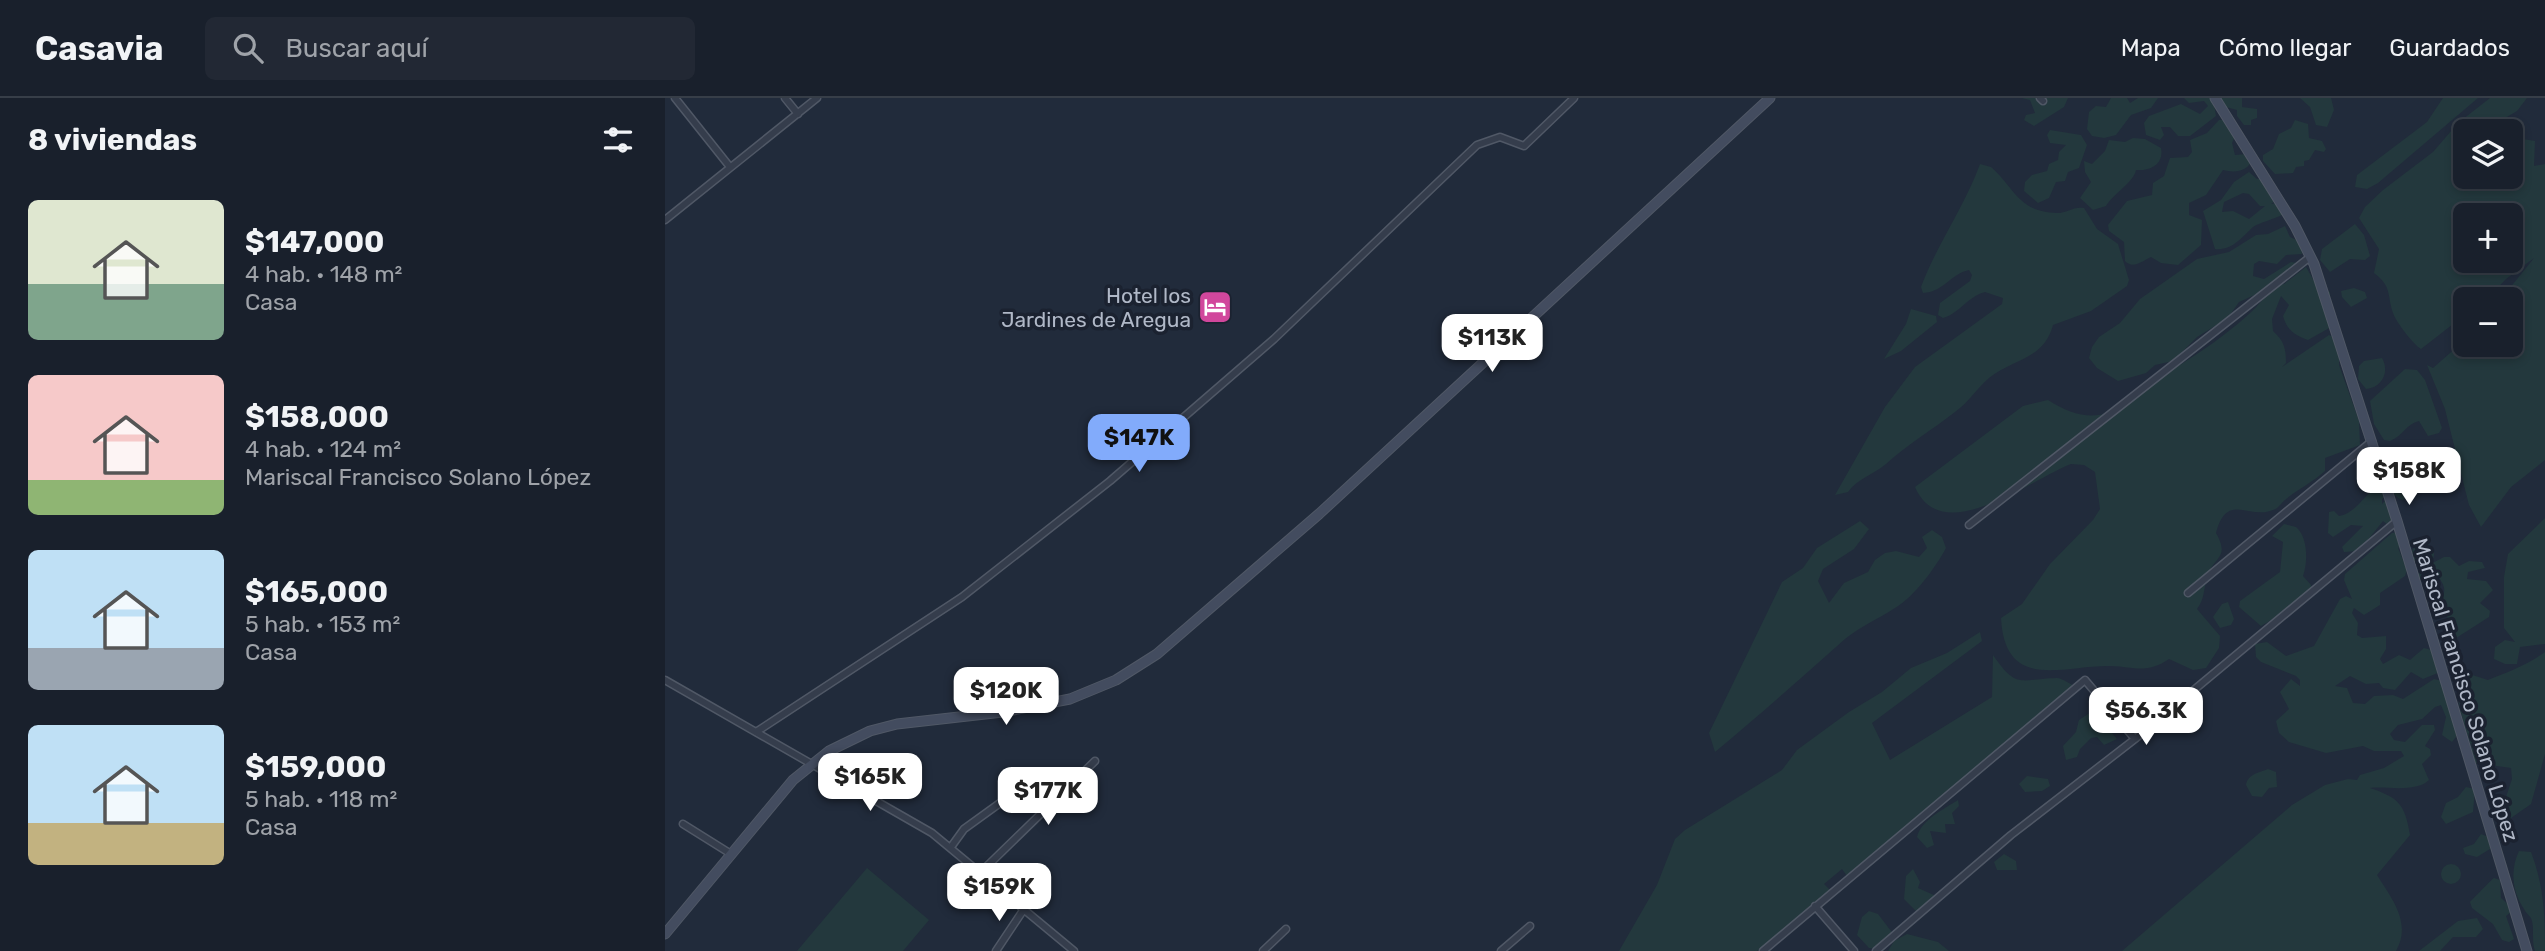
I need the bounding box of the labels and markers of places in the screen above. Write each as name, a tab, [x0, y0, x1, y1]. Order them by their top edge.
place label: Hotel los Jardines de Aregua	[1001, 283, 1191, 332]
hotel icon: Hotel los Jardines de Aregua	[1196, 288, 1234, 326]
pin: $113K	[1443, 314, 1541, 374]
pin: $147K	[1090, 414, 1188, 474]
pin: $158K	[2360, 448, 2458, 507]
pin: $120K	[957, 668, 1055, 727]
pin: $56.3K	[2089, 688, 2203, 747]
pin: $165K	[821, 754, 919, 813]
pin: $177K	[999, 768, 1097, 827]
pin: $159K	[950, 864, 1048, 923]

